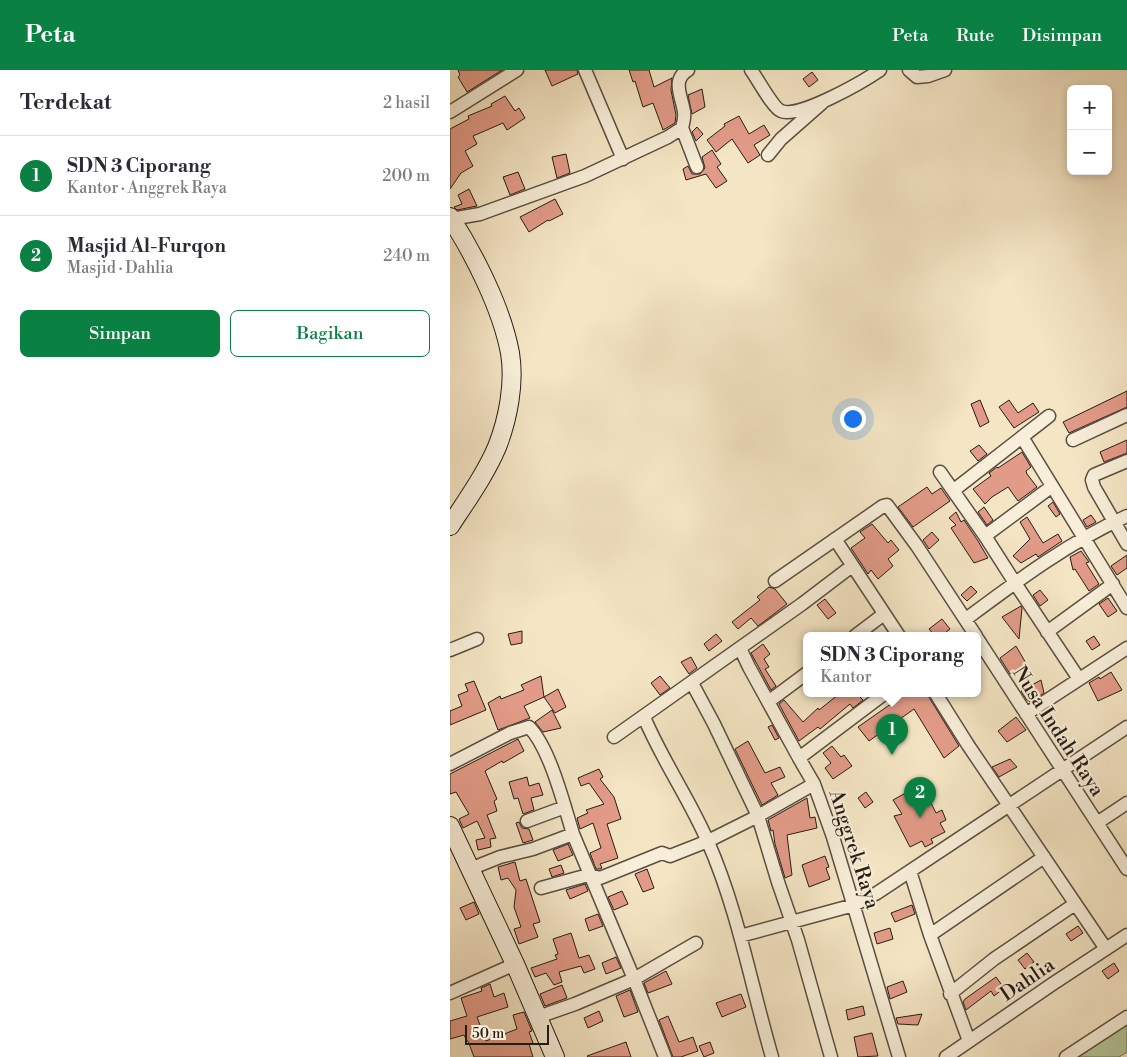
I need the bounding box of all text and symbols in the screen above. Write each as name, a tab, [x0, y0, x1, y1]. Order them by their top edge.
text: Peta	[25, 20, 75, 50]
text: Peta	[892, 24, 928, 47]
text: Rute	[956, 24, 994, 47]
text: Disimpan	[1022, 24, 1102, 47]
map controls	[1067, 85, 1112, 175]
button: +	[1067, 85, 1112, 130]
text: Terdekat	[20, 90, 111, 116]
text: 2 hasil	[383, 93, 430, 113]
button: −	[1067, 130, 1112, 175]
text: SDN 3 Ciporang	[67, 154, 211, 178]
text: 1	[32, 166, 40, 186]
text: 200 m	[382, 166, 430, 186]
text: Kantor · Anggrek Raya	[67, 178, 227, 198]
text: Masjid Al-Furqon	[67, 234, 226, 258]
text: 2	[31, 246, 41, 266]
text: 240 m	[383, 246, 430, 266]
text: Masjid · Dahlia	[67, 258, 173, 278]
button: Simpan	[20, 310, 220, 357]
button: Bagikan	[230, 310, 430, 357]
your location	[840, 406, 866, 432]
popup	[803, 632, 981, 697]
text: SDN 3 Ciporang	[820, 643, 964, 667]
street label: Nusa Indah Raya	[1006, 662, 1110, 802]
text: Kantor	[820, 667, 872, 687]
pin: 1	[876, 714, 908, 755]
pin: 2	[904, 777, 936, 818]
street label: Anggrek Raya	[822, 786, 885, 913]
street label: Dahlia	[996, 953, 1061, 1007]
scale bar	[465, 1022, 549, 1045]
text: 50 m	[472, 1025, 504, 1043]

